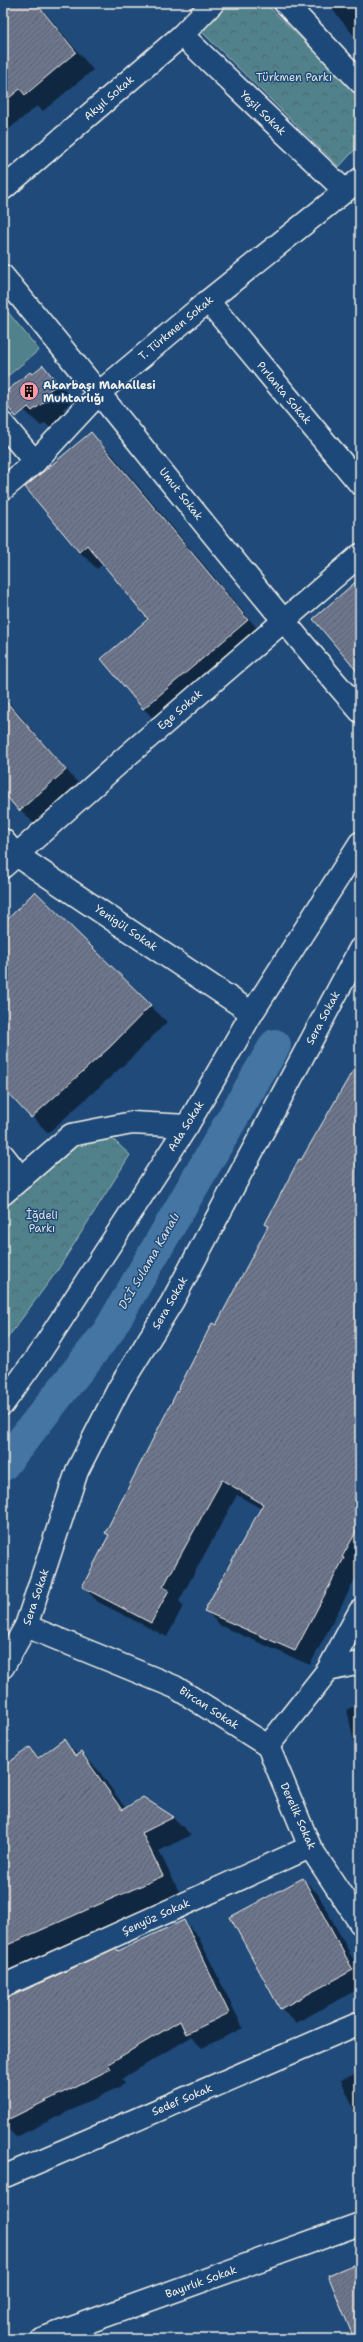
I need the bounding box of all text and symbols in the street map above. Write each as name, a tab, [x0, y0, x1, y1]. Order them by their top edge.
park label: Türkmen Parkı	[256, 70, 332, 85]
street label: Akyıl Sokak	[81, 72, 137, 124]
street label: Yeşil Sokak	[237, 87, 289, 139]
street label: T. Türkmen Sokak	[135, 292, 217, 364]
street label: Pırlanta Sokak	[253, 359, 315, 427]
place label: Akarbaşı Mahallesi Muhtarlığı	[43, 378, 156, 406]
building icon: Akarbaşı Mahallesi Muhtarlığı	[18, 380, 40, 402]
street label: Umut Sokak	[156, 464, 206, 524]
street label: Ege Sokak	[154, 686, 206, 734]
street label: Yenigül Sokak	[92, 901, 160, 955]
street label: Sera Sokak	[303, 989, 343, 1047]
street label: Ada Sokak	[164, 1098, 208, 1154]
park label: İğdeli Parkı	[26, 1208, 58, 1236]
water label: DSİ Sulama Kanalı	[115, 1210, 183, 1312]
street label: Sera Sokak	[149, 1274, 191, 1332]
street label: Sera Sokak	[19, 1567, 53, 1627]
street label: Bircan Sokak	[176, 1683, 242, 1733]
street label: Derelik Sokak	[277, 1780, 319, 1852]
street label: Şenyüz Sokak	[120, 1895, 192, 1939]
street label: Sedef Sokak	[149, 2080, 215, 2120]
street label: Bayırlık Sokak	[163, 2262, 239, 2302]

